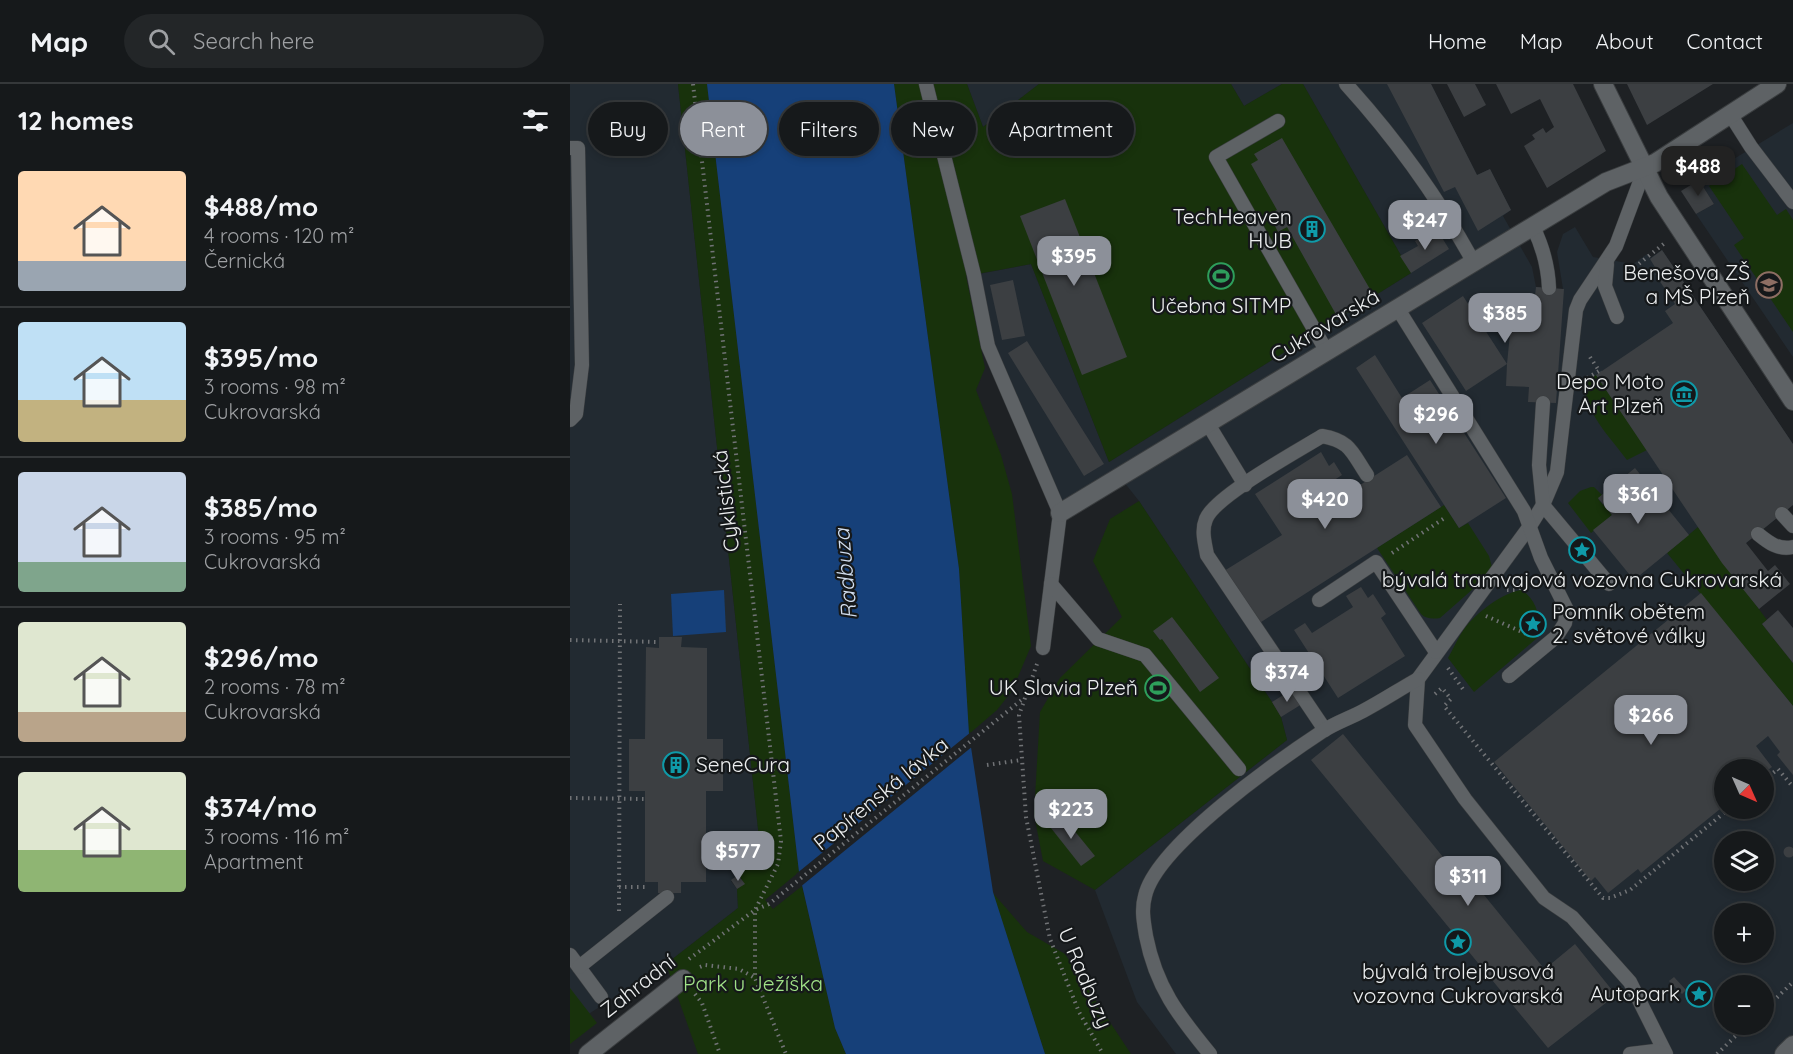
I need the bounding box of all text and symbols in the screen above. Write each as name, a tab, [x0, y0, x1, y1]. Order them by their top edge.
search box	[124, 14, 544, 68]
text: Map	[30, 24, 88, 59]
icon: search	[145, 25, 178, 58]
text: Search here	[193, 27, 315, 55]
text: Home	[1428, 28, 1487, 54]
text: Map	[1520, 28, 1563, 54]
text: About	[1596, 28, 1654, 54]
text: Contact	[1687, 28, 1763, 54]
chip: Buy	[588, 102, 668, 156]
chip: Rent	[680, 102, 767, 156]
chip: Filters	[779, 102, 879, 156]
chip: New	[891, 102, 976, 156]
chip: Apartment	[988, 102, 1134, 156]
text: 12 homes	[18, 104, 134, 137]
icon: filters	[519, 104, 552, 137]
pin: $488	[1662, 146, 1734, 197]
text: $488	[1675, 153, 1721, 178]
text: $488/mo	[204, 190, 318, 223]
icon: home	[66, 195, 138, 267]
pin: $247	[1389, 200, 1461, 251]
place label: TechHeaven HUB	[1173, 203, 1292, 253]
text: $247	[1402, 207, 1448, 232]
building icon: TechHeaven HUB	[1297, 214, 1327, 244]
text: 4 rooms · 120 m²	[204, 223, 354, 248]
pin: $395	[1038, 236, 1110, 287]
text: $395	[1051, 243, 1097, 268]
text: Černická	[204, 248, 285, 273]
place label: Benešova ZŠ a MŠ Plzeň	[1623, 259, 1750, 309]
sports icon: Učebna SITMP	[1206, 261, 1236, 291]
school or university icon: Benešova ZŠ a MŠ Plzeň	[1754, 270, 1784, 300]
street label: Cukrovarská	[1265, 282, 1384, 368]
place label: Učebna SITMP	[1151, 292, 1291, 318]
pin: $385	[1469, 293, 1541, 344]
text: $385	[1482, 300, 1528, 325]
text: $395/mo	[204, 341, 318, 374]
icon: home	[66, 346, 138, 418]
place label: Depo Moto Art Plzeň	[1556, 368, 1664, 418]
text: 3 rooms · 98 m²	[204, 374, 346, 399]
museum icon: Depo Moto Art Plzeň	[1669, 379, 1699, 409]
pin: $296	[1400, 394, 1472, 445]
text: Cukrovarská	[204, 399, 321, 424]
text: $296	[1413, 401, 1459, 426]
street label: Cyklistická	[706, 449, 744, 553]
pin: $361	[1602, 474, 1674, 525]
pin: $420	[1289, 479, 1361, 530]
text: $361	[1617, 481, 1659, 506]
text: $420	[1301, 486, 1349, 511]
text: $385/mo	[204, 491, 318, 524]
icon: home	[66, 496, 138, 568]
text: 3 rooms · 95 m²	[204, 524, 346, 549]
water label: Radbuza	[827, 526, 863, 621]
place icon: bývalá tramvajová vozovna Cukrovarská	[1567, 535, 1597, 565]
text: Cukrovarská	[204, 549, 321, 574]
place label: bývalá tramvajová vozovna Cukrovarská	[1382, 566, 1782, 592]
place label: Pomník obětem 2. světové války	[1552, 598, 1706, 648]
place icon: Pomník obětem 2. světové války	[1518, 609, 1548, 639]
text: $296/mo	[204, 641, 318, 674]
icon: home	[66, 646, 138, 718]
pin: $374	[1251, 652, 1323, 703]
text: $374	[1265, 659, 1309, 684]
sports icon: UK Slavia Plzeň	[1143, 673, 1173, 703]
text: 2 rooms · 78 m²	[204, 674, 346, 699]
place label: UK Slavia Plzeň	[989, 674, 1138, 700]
pin: $266	[1615, 695, 1687, 746]
text: Cukrovarská	[204, 699, 321, 724]
text: $266	[1628, 702, 1674, 727]
street label: Papírenská lávka	[808, 731, 953, 855]
building icon: SeneCura	[661, 750, 691, 780]
place label: SeneCura	[696, 751, 790, 777]
north arrow	[1714, 759, 1774, 819]
map controls	[1714, 759, 1774, 1035]
pin: $223	[1035, 789, 1107, 840]
text: $374/mo	[204, 791, 317, 824]
icon: home	[66, 796, 138, 868]
text: $223	[1048, 796, 1094, 821]
text: 3 rooms · 116 m²	[204, 824, 349, 849]
pin: $577	[702, 831, 774, 882]
button: layers	[1714, 831, 1774, 891]
text: $577	[715, 838, 761, 863]
text: Apartment	[204, 849, 304, 874]
pin: $311	[1432, 856, 1504, 907]
text: $311	[1449, 863, 1487, 888]
button: +	[1714, 903, 1774, 963]
street label: U Radbuzy	[1053, 923, 1119, 1032]
place icon: bývalá trolejbusová vozovna Cukrovarská	[1443, 927, 1473, 957]
street label: Zahradní	[595, 948, 680, 1023]
place label: bývalá trolejbusová vozovna Cukrovarská	[1353, 958, 1563, 1008]
park label: Park u Ježíška	[683, 970, 823, 996]
button: −	[1714, 975, 1774, 1035]
place icon: Autopark	[1684, 979, 1714, 1009]
place label: Autopark	[1590, 980, 1680, 1006]

